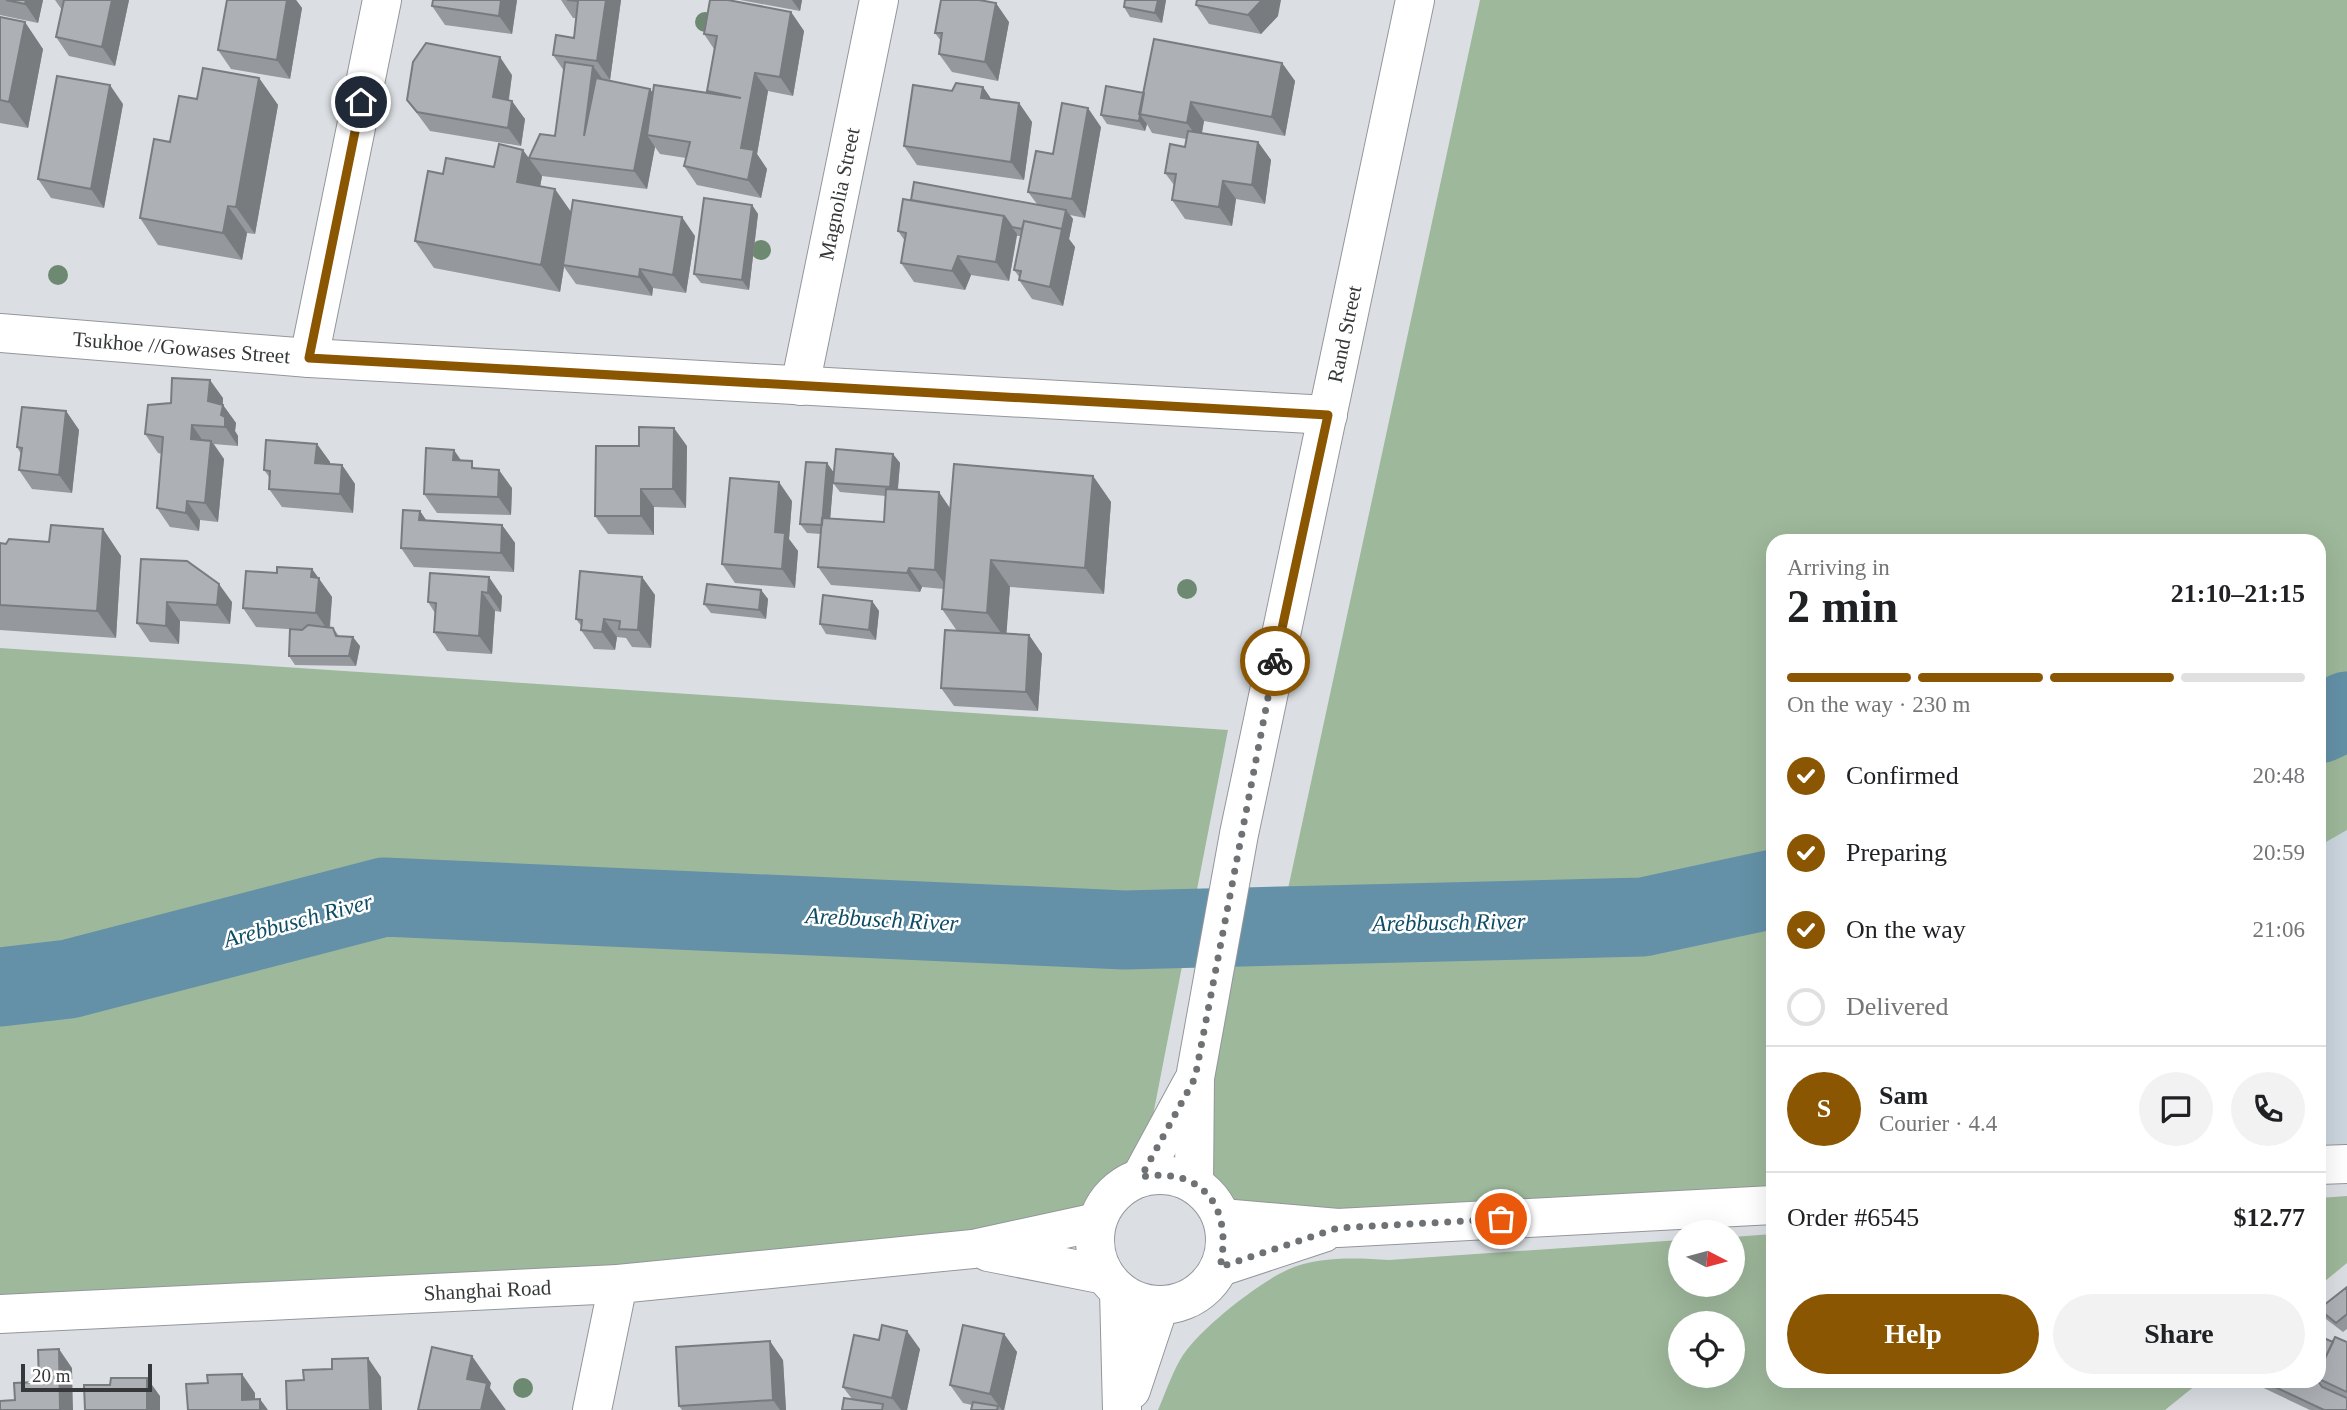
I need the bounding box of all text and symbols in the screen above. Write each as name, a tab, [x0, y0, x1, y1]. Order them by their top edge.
pin	[331, 72, 391, 132]
icon: home	[342, 83, 380, 121]
street label: Magnolia Street	[814, 125, 865, 262]
street label: Rand Street	[1323, 283, 1366, 385]
street label: Tsukhoe //Gowases Street	[72, 327, 291, 368]
text: Arriving in	[1787, 555, 1890, 580]
text: 21:10–21:15	[2171, 579, 2305, 608]
text: 2 min	[1787, 581, 1898, 632]
courier	[1240, 626, 1310, 696]
icon: bike	[1256, 642, 1294, 680]
text: On the way · 230 m	[1787, 692, 1970, 717]
icon: check	[1787, 757, 1825, 795]
text: Confirmed	[1846, 761, 1959, 790]
text: 20:48	[2253, 763, 2305, 788]
icon: check	[1787, 834, 1825, 872]
text: Preparing	[1846, 838, 1947, 867]
text: 20:59	[2253, 840, 2305, 865]
water label: Arebbusch River	[219, 888, 376, 953]
water label: Arebbusch River	[803, 903, 960, 936]
water label: Arebbusch River	[1370, 909, 1527, 936]
icon: check	[1787, 911, 1825, 949]
text: On the way	[1846, 915, 1966, 944]
text: 21:06	[2253, 917, 2305, 942]
text: Delivered	[1846, 992, 1949, 1021]
button: chat	[2139, 1072, 2213, 1146]
button: phone	[2231, 1072, 2305, 1146]
text: Sam	[1879, 1081, 1928, 1110]
text: S	[1817, 1094, 1831, 1123]
text: Courier · 4.4	[1879, 1111, 1997, 1136]
pin	[1471, 1189, 1531, 1249]
icon: bag	[1482, 1200, 1520, 1238]
text: Order #6545	[1787, 1203, 1919, 1232]
text: $12.77	[2234, 1203, 2305, 1232]
north arrow	[1668, 1220, 1745, 1297]
map controls	[1668, 1220, 1745, 1388]
street label: Shanghai Road	[423, 1275, 552, 1305]
button: Help	[1787, 1294, 2039, 1374]
button: Share	[2053, 1294, 2305, 1374]
button: locate	[1668, 1311, 1745, 1388]
scale bar	[21, 1361, 152, 1393]
text: 20 m	[32, 1365, 71, 1386]

